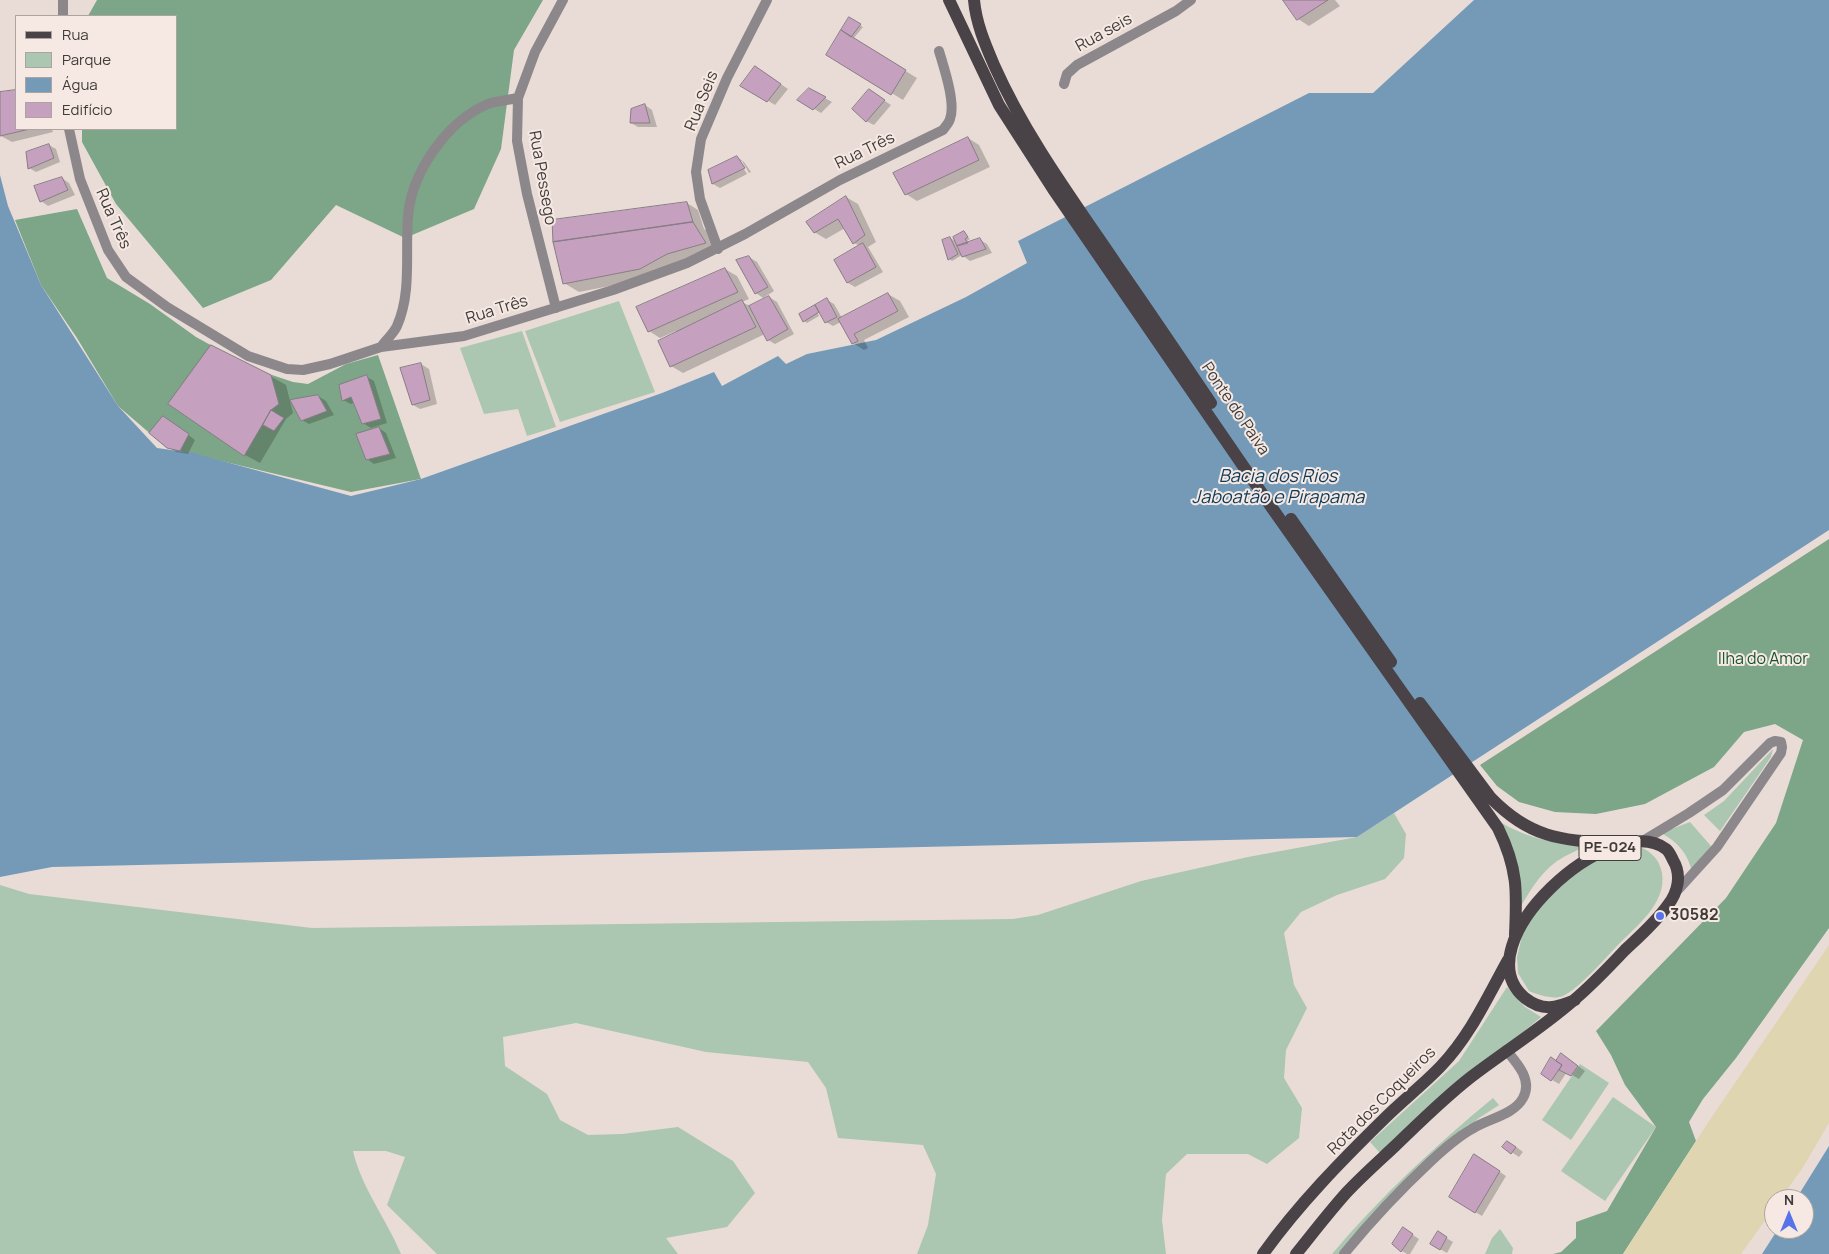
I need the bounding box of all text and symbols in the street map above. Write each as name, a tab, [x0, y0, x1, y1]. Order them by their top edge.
street label: Rua seis	[1072, 10, 1136, 56]
legend	[15, 15, 178, 130]
text: Rua	[62, 24, 89, 45]
text: Parque	[62, 49, 111, 70]
street label: Rua Seis	[681, 68, 723, 134]
text: Água	[62, 74, 98, 95]
text: Edifício	[62, 99, 112, 120]
street label: Rua Três	[832, 128, 898, 174]
street label: Rua Pessego	[524, 129, 560, 227]
street label: Rua Três	[91, 186, 135, 252]
street label: Rua Três	[464, 291, 530, 329]
street label: Ponte do Paiva	[1197, 359, 1273, 459]
water label: Bacia dos Rios Jaboatão e Pirapama	[1192, 466, 1364, 508]
park label: Ilha do Amor	[1718, 650, 1808, 670]
road number: PE-024	[1579, 836, 1641, 860]
place label: 30582	[1670, 906, 1719, 926]
marker: 30582	[1654, 910, 1666, 922]
street label: Rota dos Coqueiros	[1324, 1043, 1440, 1159]
north arrow	[1764, 1189, 1814, 1239]
text: N	[1784, 1190, 1794, 1209]

